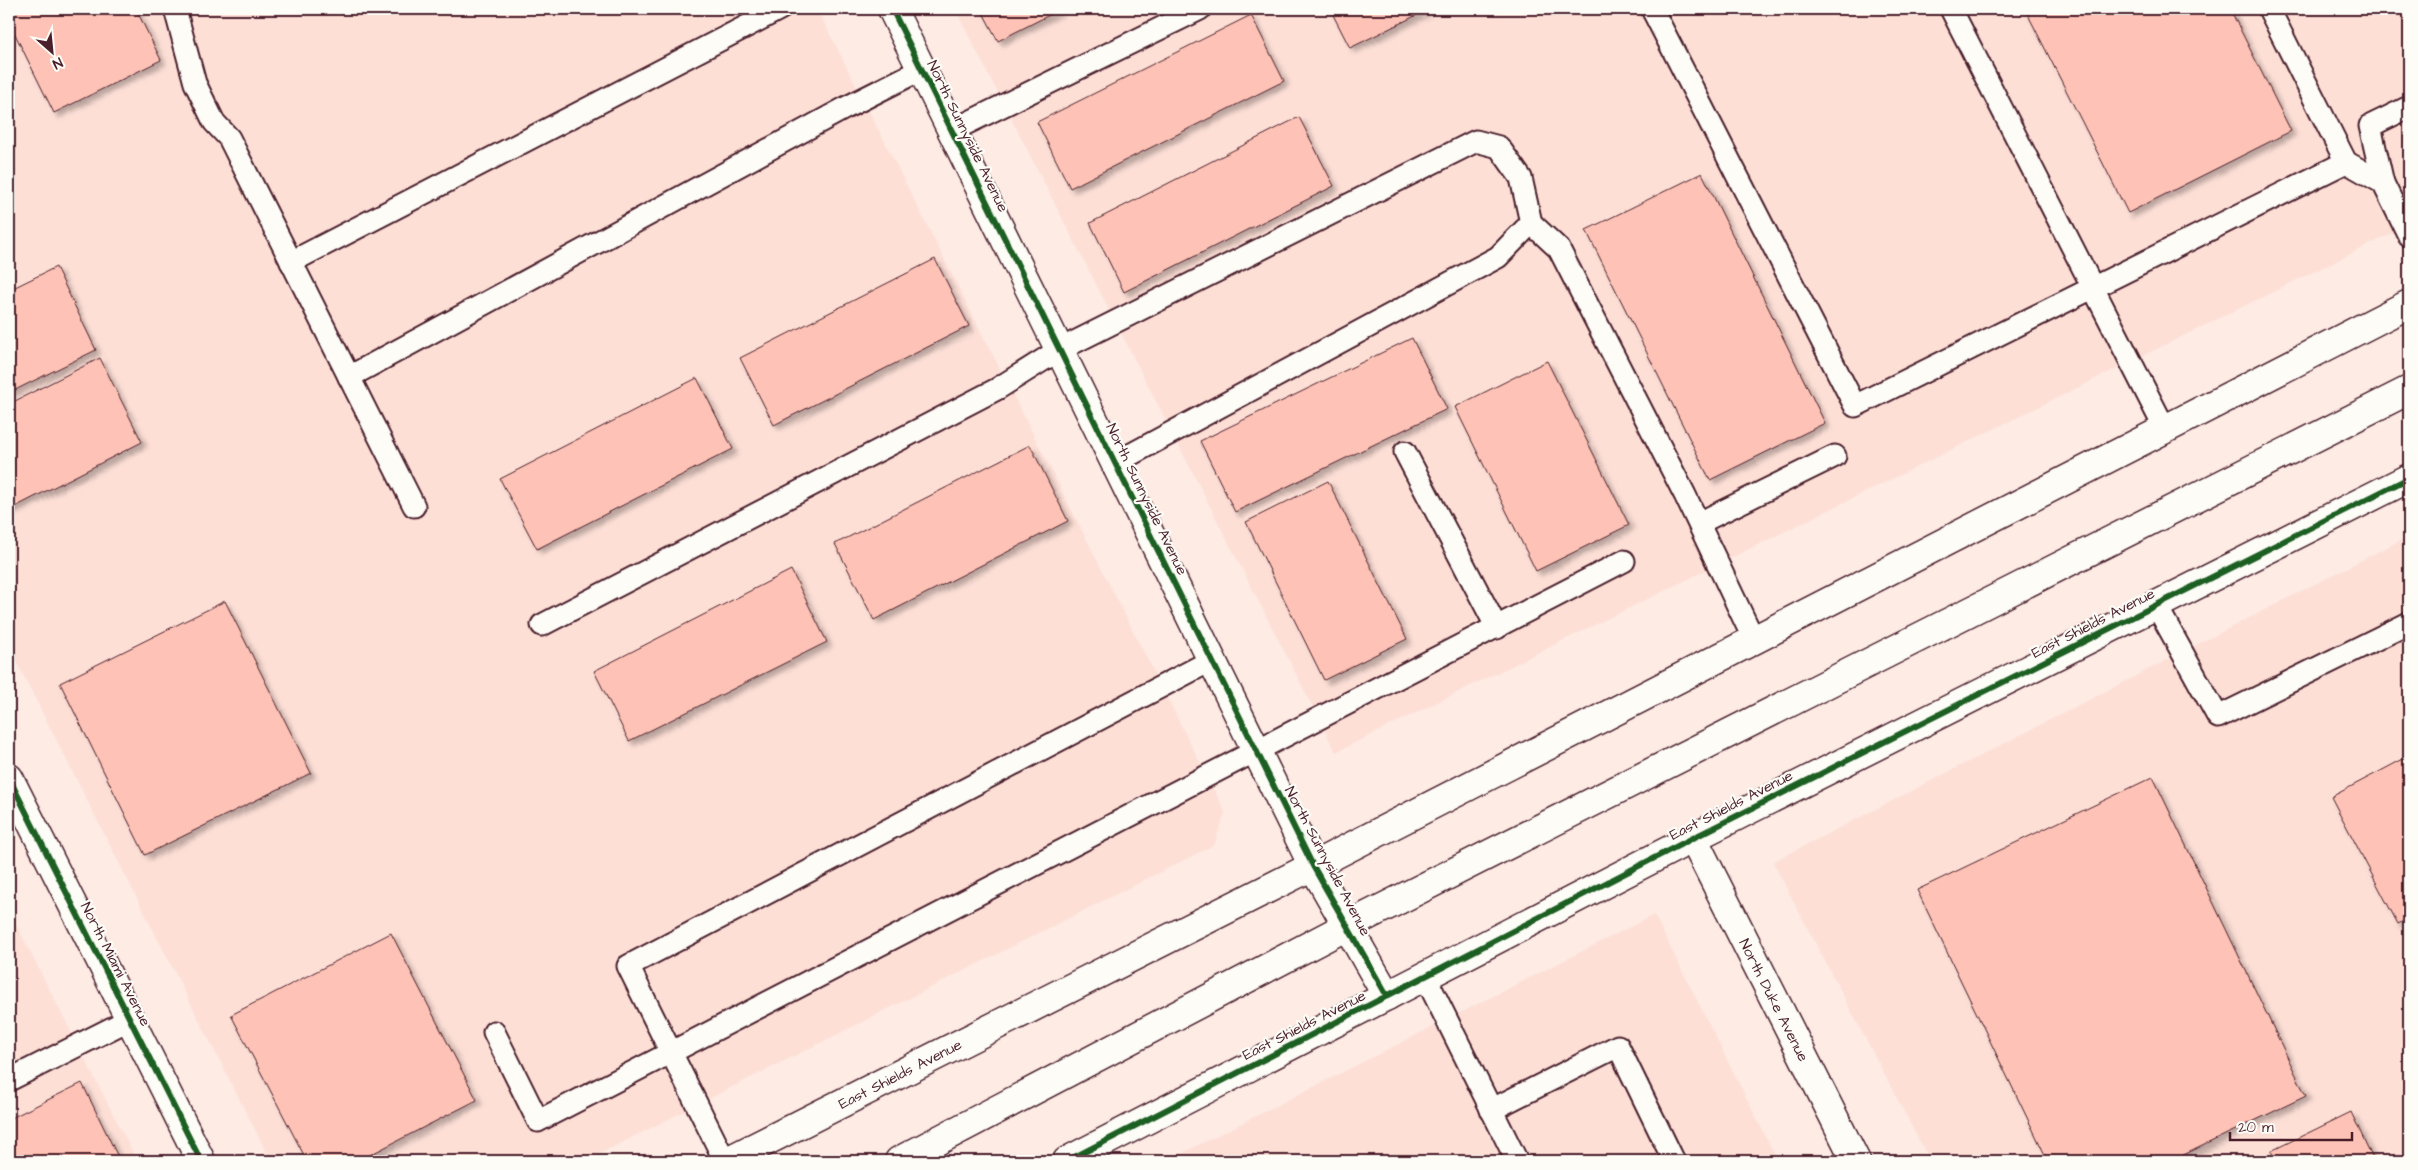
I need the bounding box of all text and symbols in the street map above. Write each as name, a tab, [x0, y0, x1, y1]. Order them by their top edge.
north arrow	[28, 28, 78, 78]
text: N	[49, 52, 66, 74]
street label: North Sunnyside Avenue	[921, 57, 1013, 216]
street label: North Sunnyside Avenue	[1100, 420, 1192, 579]
street label: East Shields Avenue	[2028, 583, 2159, 664]
street label: East Shields Avenue	[1666, 765, 1797, 846]
street label: North Sunnyside Avenue	[1278, 783, 1376, 940]
street label: North Miami Avenue	[75, 899, 156, 1030]
street label: North Duke Avenue	[1734, 935, 1814, 1065]
street label: East Shields Avenue	[1239, 985, 1370, 1066]
street label: East Shields Avenue	[835, 1034, 966, 1115]
scale bar	[2230, 1110, 2353, 1142]
text: 20 m	[2238, 1117, 2274, 1138]

